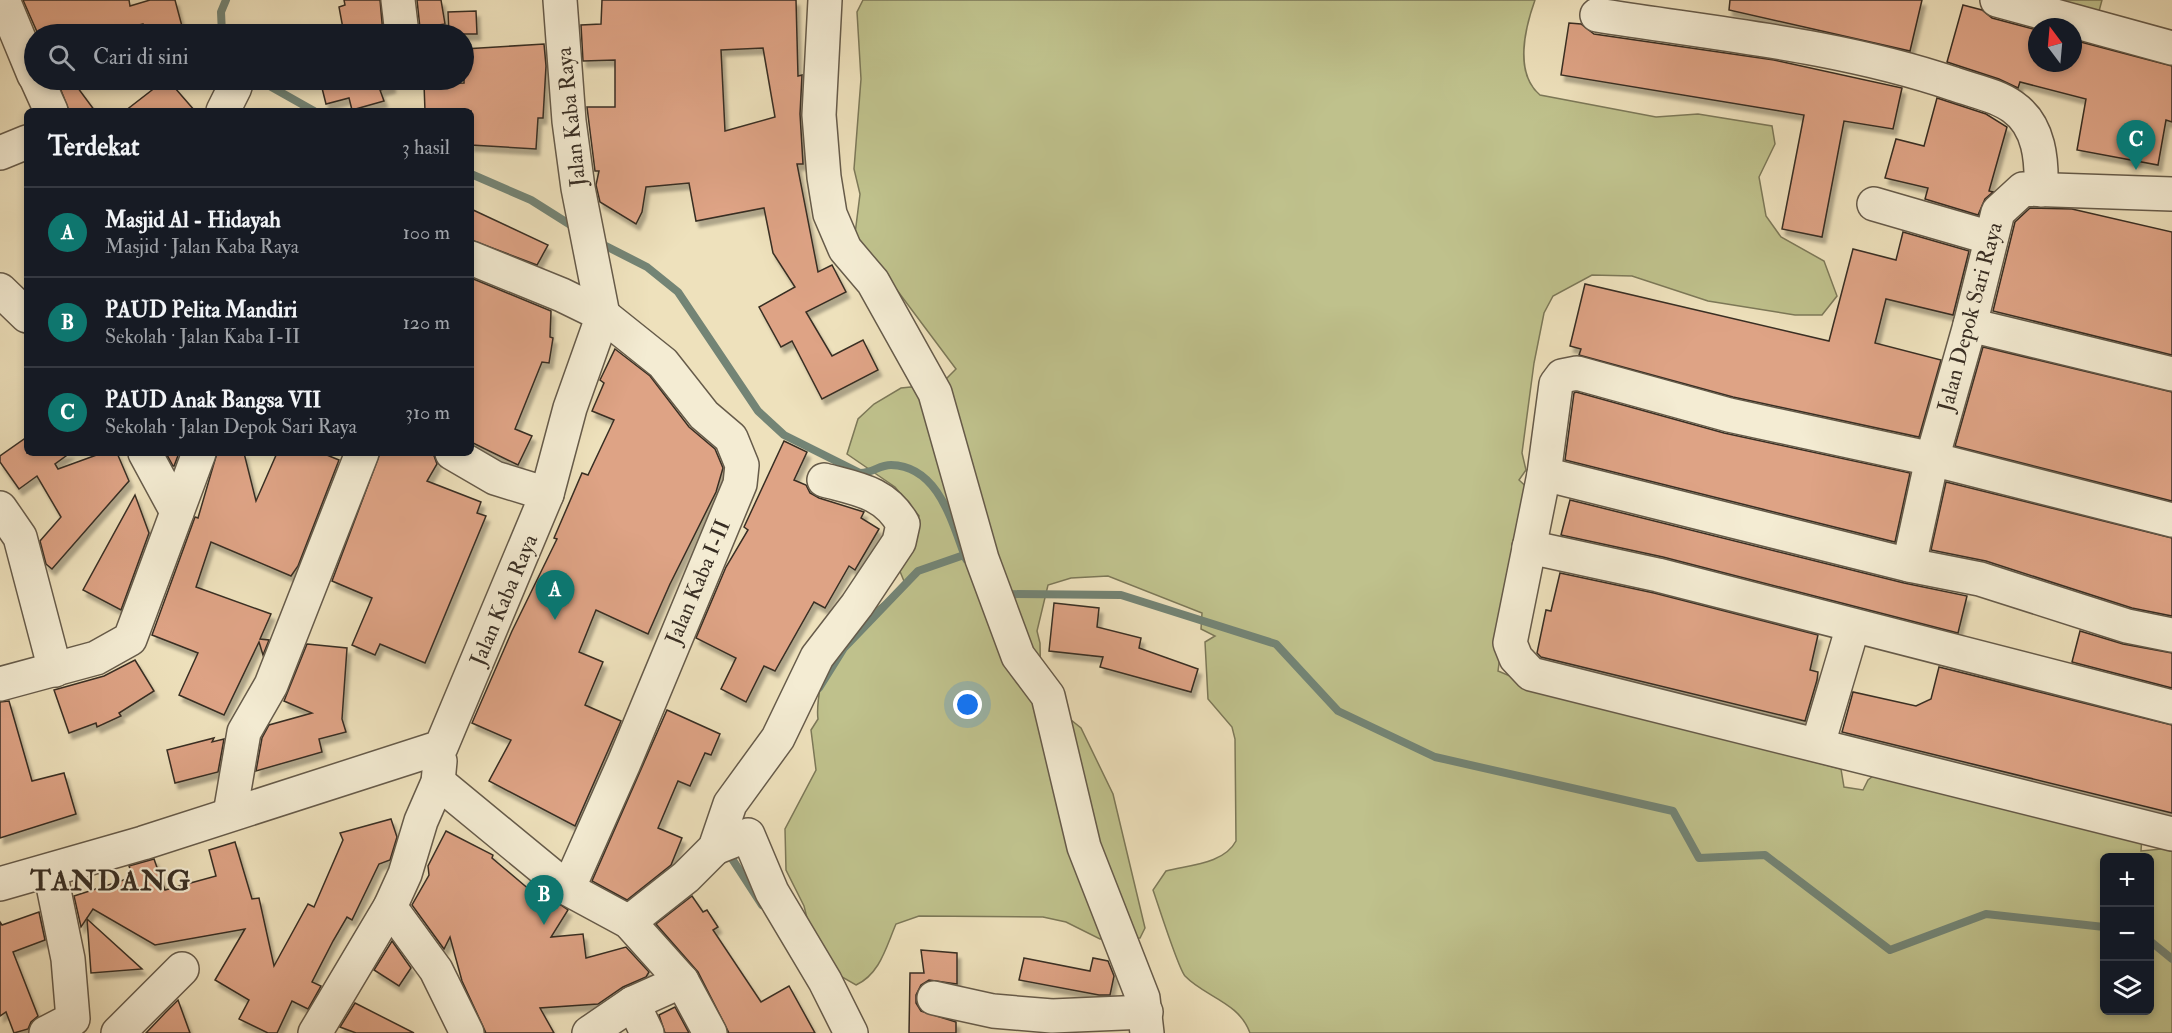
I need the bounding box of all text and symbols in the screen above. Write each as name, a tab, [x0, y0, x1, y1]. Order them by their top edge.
north arrow	[2028, 18, 2082, 72]
search box	[24, 24, 474, 90]
icon: search	[45, 41, 78, 74]
text: Cari di sini	[93, 43, 189, 71]
street label: Jalan Kaba Raya	[550, 45, 592, 189]
pin: C	[2116, 120, 2156, 170]
text: Terdekat	[48, 131, 139, 163]
text: 3 hasil	[402, 135, 450, 160]
text: Masjid Al - Hidayah	[105, 206, 281, 234]
street label: Jalan Depok Sari Raya	[1931, 218, 2010, 416]
text: A	[61, 220, 74, 245]
text: 100 m	[403, 220, 450, 245]
text: Masjid · Jalan Kaba Raya	[105, 234, 299, 259]
text: PAUD Pelita Mandiri	[105, 296, 297, 324]
text: B	[61, 310, 74, 335]
text: 120 m	[403, 310, 450, 335]
text: Sekolah · Jalan Kaba I-II	[105, 324, 300, 349]
text: PAUD Anak Bangsa VII	[105, 386, 321, 414]
text: C	[60, 400, 75, 425]
text: 310 m	[405, 400, 450, 425]
text: Sekolah · Jalan Depok Sari Raya	[105, 414, 357, 439]
street label: Jalan Kaba I-II	[659, 515, 737, 650]
street label: Jalan Kaba Raya	[463, 529, 545, 671]
pin: A	[536, 570, 574, 620]
your location	[953, 690, 982, 719]
map controls	[2100, 853, 2154, 1015]
button: +	[2100, 853, 2154, 907]
district label: TANDANG	[29, 864, 192, 899]
pin: B	[524, 876, 564, 925]
button: −	[2100, 907, 2154, 961]
button: layers	[2100, 961, 2154, 1015]

